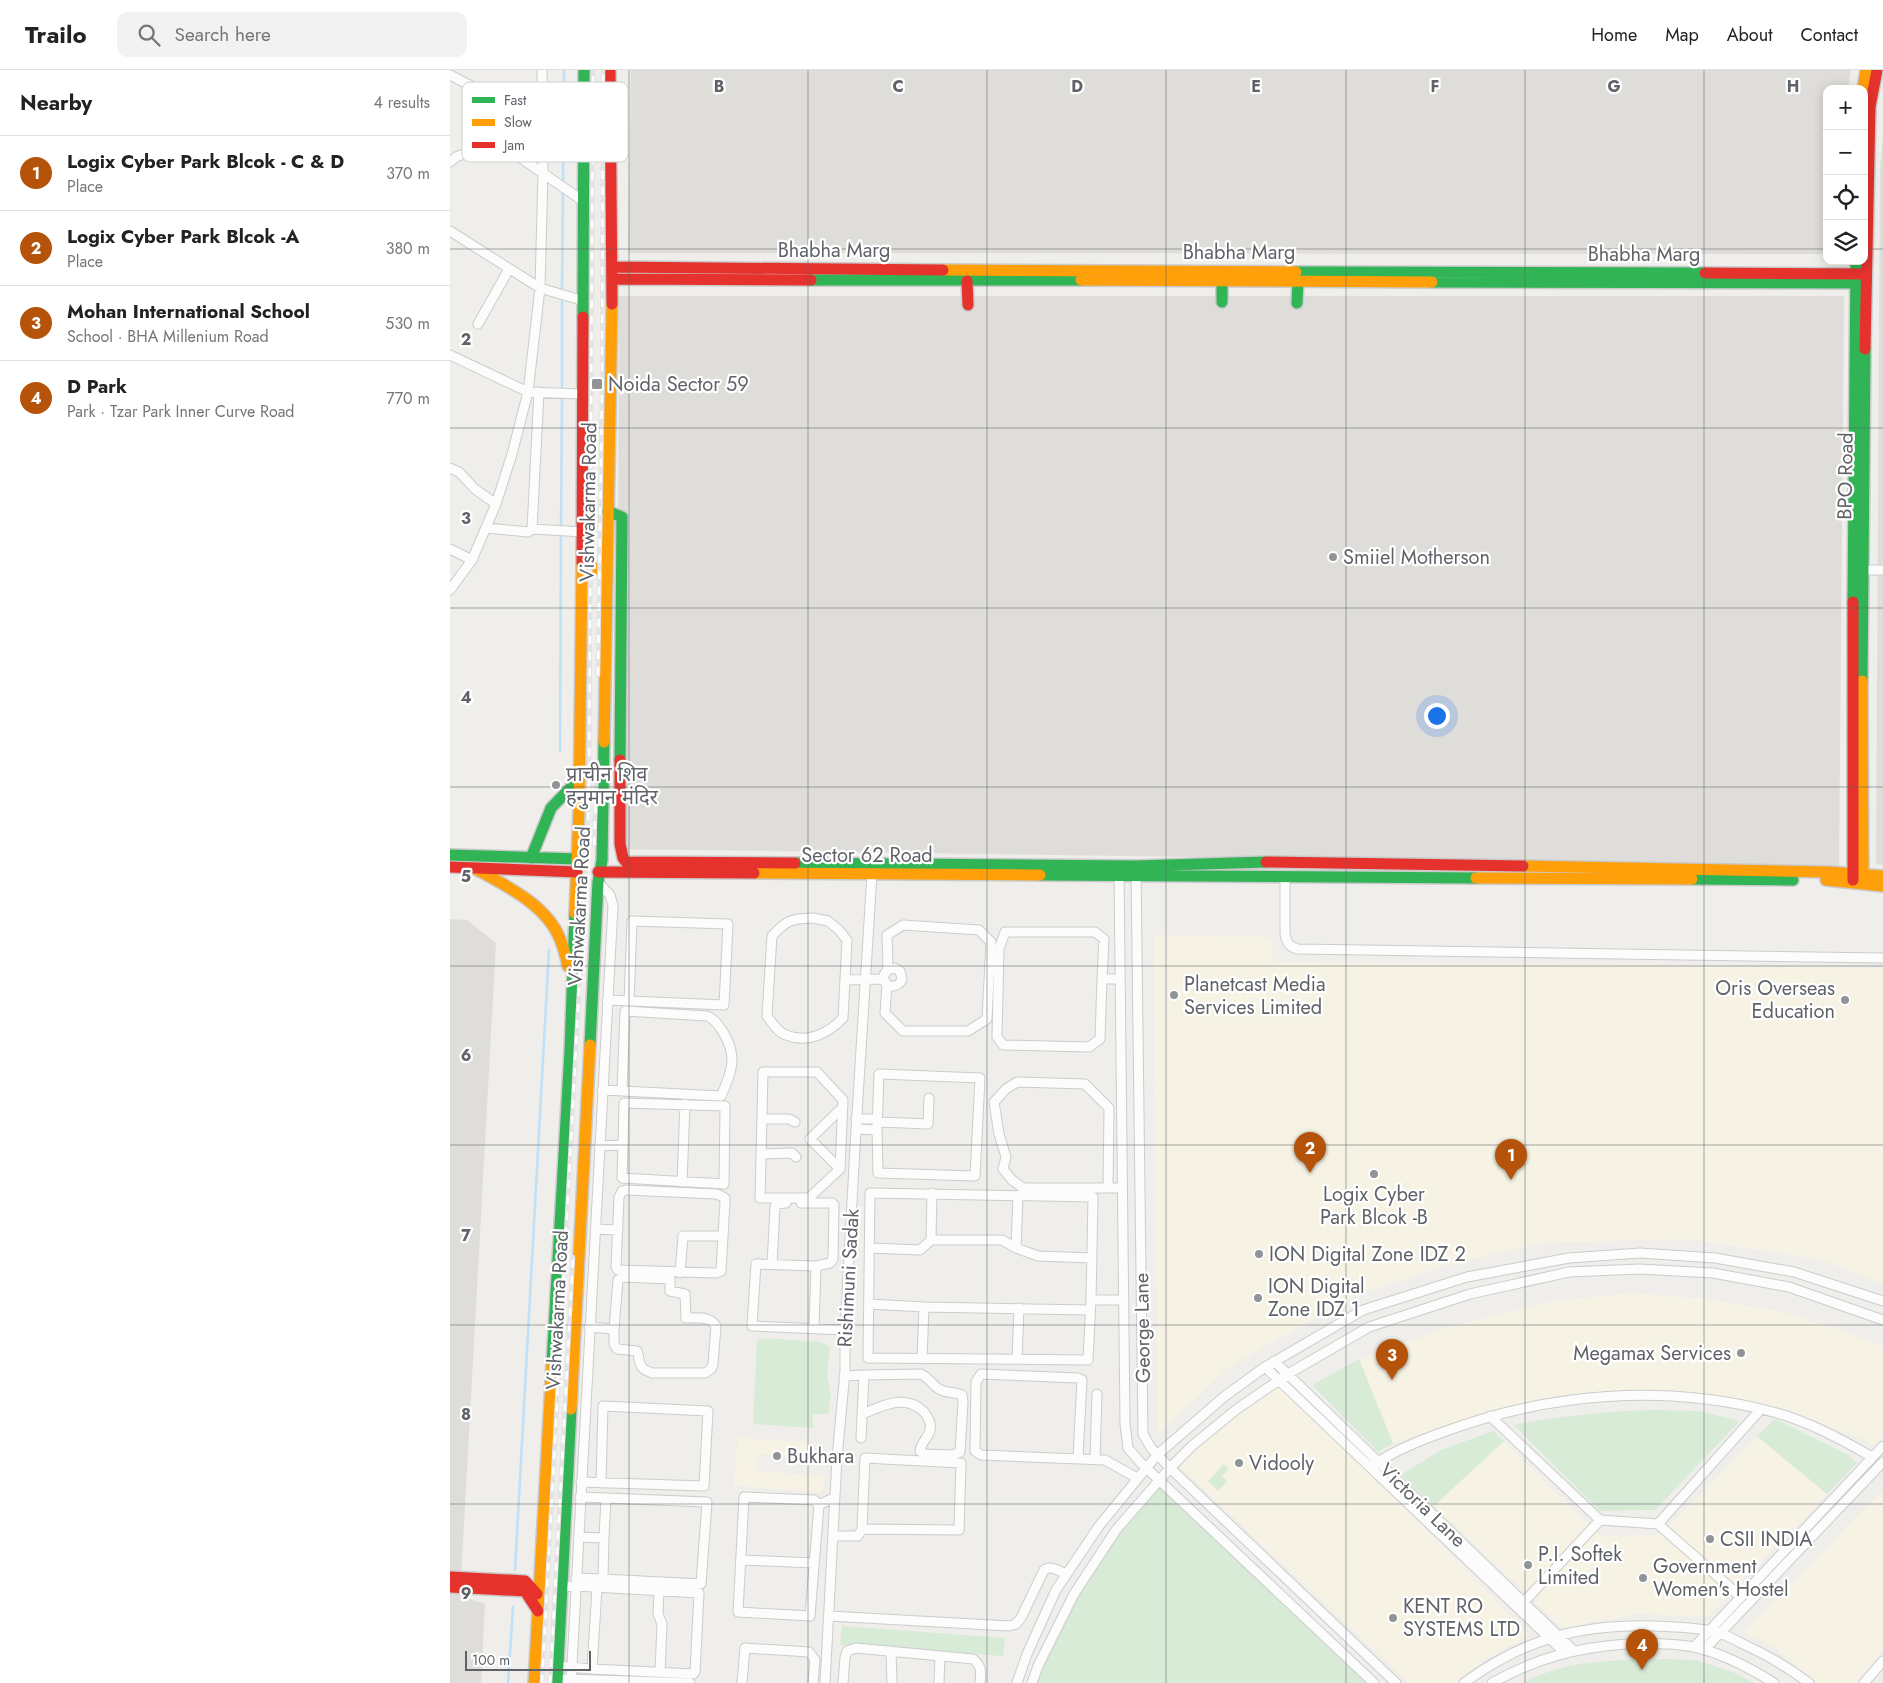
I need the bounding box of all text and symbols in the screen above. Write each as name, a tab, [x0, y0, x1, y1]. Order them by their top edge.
search box	[117, 12, 467, 57]
text: Trailo	[25, 17, 87, 52]
icon: search	[135, 21, 163, 49]
text: Search here	[175, 21, 271, 48]
text: Home	[1591, 22, 1637, 48]
text: Map	[1665, 22, 1699, 48]
text: About	[1727, 22, 1772, 48]
text: Contact	[1800, 22, 1858, 48]
text: B	[714, 75, 724, 98]
text: C	[892, 75, 904, 98]
text: D	[1071, 75, 1083, 98]
text: E	[1251, 75, 1261, 98]
text: F	[1431, 75, 1439, 98]
text: G	[1607, 75, 1621, 98]
text: H	[1787, 75, 1799, 98]
legend	[462, 82, 628, 162]
map controls	[1823, 85, 1868, 265]
button: +	[1823, 85, 1868, 130]
text: Nearby	[20, 88, 92, 118]
text: Fast	[504, 90, 527, 110]
text: 4 results	[374, 91, 430, 114]
text: Slow	[504, 112, 532, 132]
button: −	[1823, 130, 1868, 175]
text: Jam	[502, 135, 525, 155]
text: Logix Cyber Park Blcok - C & D	[67, 148, 344, 175]
text: 1	[32, 162, 40, 185]
text: 370 m	[386, 162, 430, 185]
text: Place	[67, 175, 103, 198]
button: locate	[1823, 175, 1868, 220]
button: layers	[1823, 220, 1868, 265]
text: Logix Cyber Park Blcok -A	[67, 223, 299, 250]
street label: Bhabha Marg	[778, 236, 890, 265]
text: 2	[31, 237, 41, 260]
text: 380 m	[386, 237, 430, 260]
street label: Bhabha Marg	[1183, 238, 1295, 267]
street label: Bhabha Marg	[1588, 240, 1700, 269]
text: Place	[67, 250, 103, 273]
text: Mohan International School	[67, 298, 310, 325]
text: 3	[31, 312, 41, 335]
text: 530 m	[385, 312, 430, 335]
text: School · BHA Millenium Road	[67, 325, 269, 348]
text: 2	[461, 328, 471, 351]
place label: Noida Sector 59	[608, 370, 749, 399]
text: D Park	[67, 373, 127, 400]
marker: Noida Sector 59	[590, 377, 604, 391]
text: 4	[30, 387, 42, 410]
text: 770 m	[386, 387, 430, 410]
text: Park · Tzar Park Inner Curve Road	[67, 400, 294, 423]
street label: Vishwakarma Road	[573, 422, 604, 582]
street label: BPO Road	[1830, 432, 1861, 520]
text: 3	[461, 507, 471, 530]
place label: Smiiel Motherson	[1343, 543, 1490, 572]
marker: Smiiel Motherson	[1327, 551, 1339, 563]
text: 4	[460, 686, 472, 709]
your location	[1424, 703, 1450, 729]
place label: प्राचीन शिव हनुमान मंदिर	[566, 760, 659, 812]
marker: प्राचीन शिव हनुमान मंदिर	[550, 779, 562, 791]
street label: Vishwakarma Road	[561, 826, 598, 987]
street label: Sector 62 Road	[801, 841, 933, 870]
text: 5	[461, 865, 471, 888]
place label: Planetcast Media Services Limited	[1184, 970, 1326, 1022]
place label: Oris Overseas Education	[1715, 974, 1835, 1026]
marker: Planetcast Media Services Limited	[1168, 989, 1180, 1001]
marker: Oris Overseas Education	[1839, 994, 1851, 1006]
text: 6	[461, 1044, 471, 1067]
pin: 2	[1294, 1132, 1326, 1173]
pin: 1	[1495, 1139, 1527, 1180]
marker: Logix Cyber Park Blcok -B	[1368, 1168, 1380, 1180]
place label: Logix Cyber Park Blcok -B	[1320, 1180, 1428, 1232]
street label: Rishimuni Sadak	[830, 1208, 867, 1348]
text: 7	[461, 1224, 471, 1247]
street label: Vishwakarma Road	[539, 1230, 576, 1391]
place label: ION Digital Zone IDZ 2	[1269, 1240, 1466, 1269]
marker: ION Digital Zone IDZ 2	[1253, 1248, 1265, 1260]
place label: ION Digital Zone IDZ 1	[1268, 1272, 1365, 1324]
street label: George Lane	[1127, 1273, 1158, 1383]
marker: ION Digital Zone IDZ 1	[1252, 1292, 1264, 1304]
pin: 3	[1376, 1339, 1408, 1380]
place label: Megamax Services	[1573, 1339, 1731, 1368]
marker: Megamax Services	[1735, 1347, 1747, 1359]
text: 8	[461, 1403, 471, 1426]
place label: Bukhara	[787, 1442, 854, 1471]
place label: Vidooly	[1249, 1449, 1314, 1478]
marker: Bukhara	[771, 1450, 783, 1462]
street label: Victoria Lane	[1373, 1456, 1473, 1554]
marker: Vidooly	[1233, 1457, 1245, 1469]
place label: CSII INDIA	[1720, 1525, 1813, 1554]
marker: CSII INDIA	[1704, 1533, 1716, 1545]
place label: P.I. Softek Limited	[1538, 1540, 1622, 1592]
place label: Government Women's Hostel	[1653, 1552, 1789, 1604]
marker: P.I. Softek Limited	[1522, 1559, 1534, 1571]
marker: Government Women's Hostel	[1637, 1572, 1649, 1584]
text: 9	[461, 1582, 471, 1605]
place label: KENT RO SYSTEMS LTD	[1403, 1592, 1520, 1644]
marker: KENT RO SYSTEMS LTD	[1387, 1612, 1399, 1624]
pin: 4	[1626, 1629, 1658, 1670]
scale bar	[465, 1648, 591, 1671]
text: 100 m	[472, 1650, 510, 1670]

